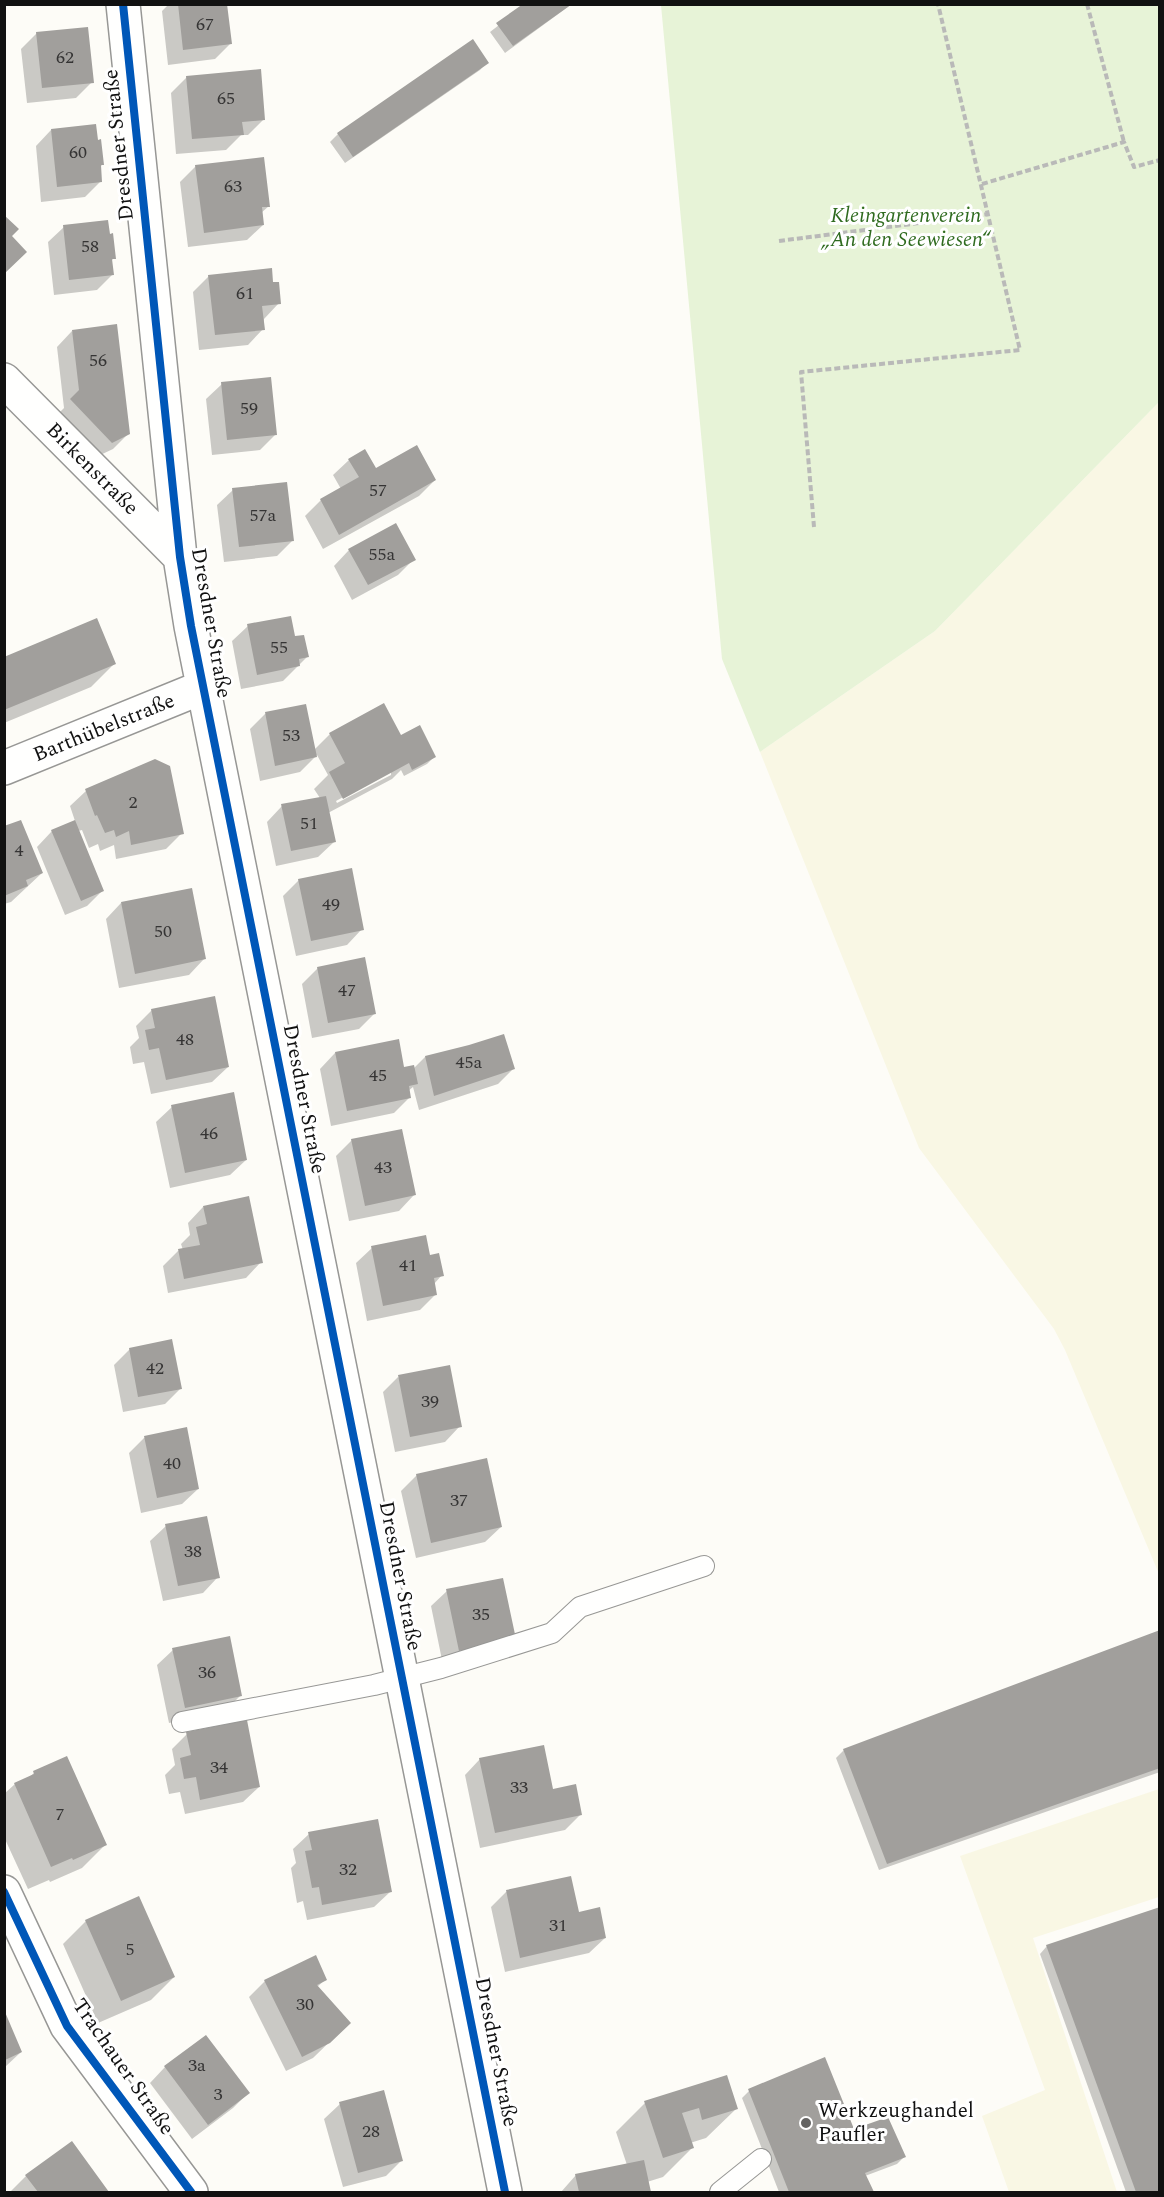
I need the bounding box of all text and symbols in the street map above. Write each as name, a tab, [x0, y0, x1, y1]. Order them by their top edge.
house number: 67	[196, 11, 214, 38]
house number: 62	[56, 44, 74, 71]
street label: Dresdner Straße	[95, 68, 143, 222]
house number: 65	[217, 85, 235, 112]
house number: 60	[69, 139, 87, 166]
house number: 63	[224, 173, 242, 200]
park label: Kleingartenverein „An den Seewiesen“	[820, 200, 992, 256]
house number: 58	[81, 233, 99, 260]
house number: 61	[236, 280, 254, 307]
house number: 56	[89, 347, 107, 374]
house number: 59	[240, 395, 258, 422]
street label: Birkenstraße	[38, 415, 146, 523]
house number: 57	[369, 477, 387, 504]
house number: 57a	[250, 502, 277, 529]
house number: 55a	[369, 541, 396, 568]
street label: Dresdner Straße	[182, 545, 240, 701]
house number: 55	[270, 634, 288, 661]
street label: Barthübelstraße	[28, 685, 180, 771]
house number: 53	[282, 722, 300, 749]
house number: 2	[129, 789, 138, 816]
house number: 51	[300, 810, 318, 837]
house number: 4	[15, 837, 24, 864]
house number: 49	[322, 891, 340, 918]
house number: 50	[154, 918, 172, 945]
house number: 47	[338, 977, 356, 1004]
street label: Dresdner Straße	[274, 1021, 334, 1177]
house number: 48	[176, 1026, 194, 1053]
house number: 45a	[456, 1049, 483, 1076]
house number: 45	[369, 1062, 387, 1089]
house number: 46	[200, 1120, 218, 1147]
house number: 43	[374, 1154, 392, 1181]
house number: 41	[399, 1252, 417, 1279]
house number: 42	[146, 1355, 164, 1382]
house number: 39	[421, 1388, 439, 1415]
house number: 40	[163, 1450, 181, 1477]
house number: 37	[450, 1487, 468, 1514]
street label: Dresdner Straße	[370, 1498, 430, 1654]
house number: 38	[184, 1538, 202, 1565]
house number: 35	[472, 1601, 490, 1628]
house number: 36	[198, 1659, 216, 1686]
house number: 34	[210, 1754, 228, 1781]
house number: 33	[510, 1774, 528, 1801]
house number: 7	[56, 1801, 65, 1828]
house number: 32	[339, 1856, 357, 1883]
house number: 31	[549, 1912, 567, 1939]
house number: 5	[126, 1936, 135, 1963]
street label: Dresdner Straße	[466, 1974, 526, 2130]
house number: 30	[296, 1991, 314, 2018]
street label: Trachauer Straße	[64, 1992, 182, 2142]
house number: 3a	[188, 2052, 206, 2079]
house number: 3	[214, 2081, 223, 2108]
place label: Werkzeughandel Paufler	[818, 2095, 974, 2151]
marker: Werkzeughandel Paufler	[799, 2116, 813, 2130]
house number: 28	[362, 2118, 380, 2145]

